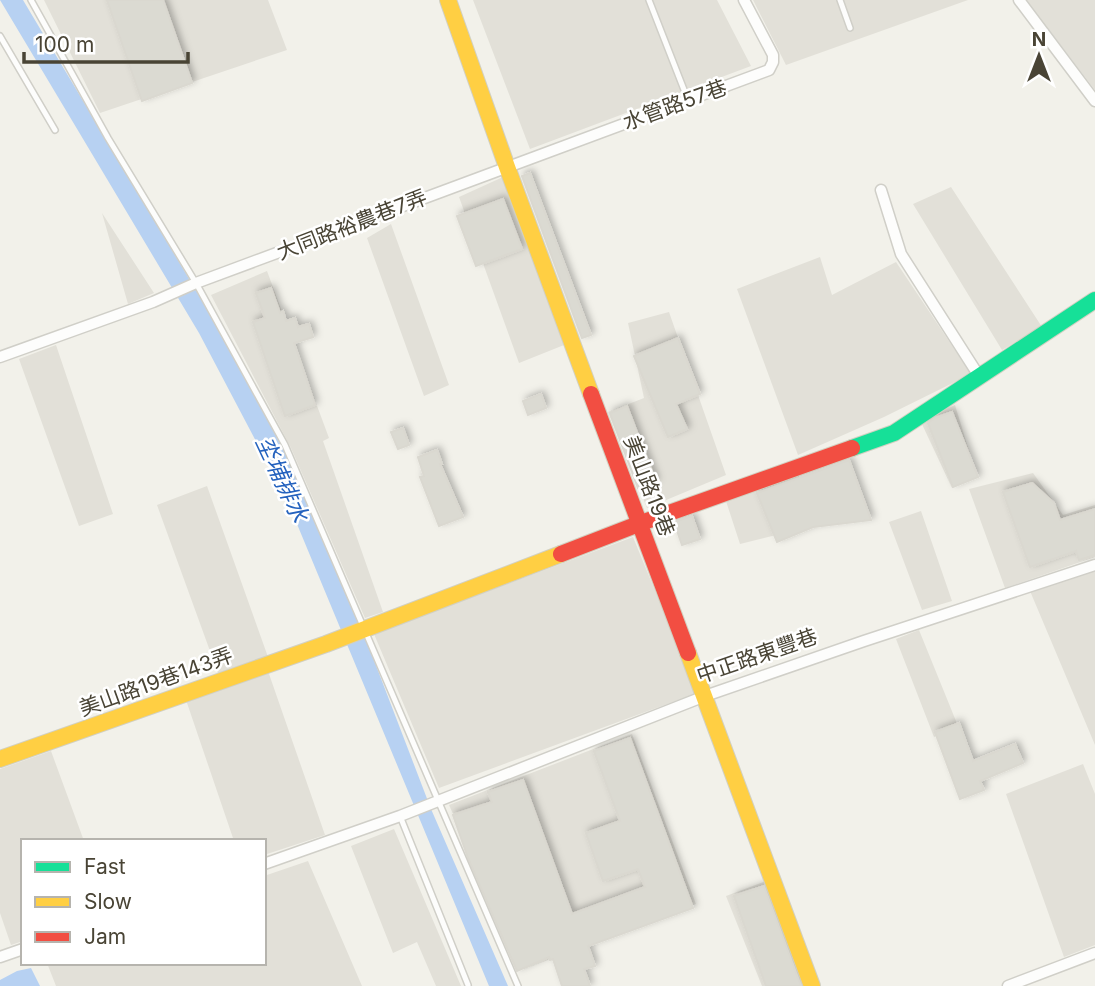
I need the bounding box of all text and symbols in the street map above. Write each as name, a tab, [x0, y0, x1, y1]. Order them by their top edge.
scale bar	[24, 21, 189, 65]
north arrow	[1004, 21, 1074, 91]
text: N	[1032, 28, 1046, 51]
text: 100 m	[35, 32, 94, 57]
street label: 水管路57巷	[620, 74, 730, 135]
street label: 大同路裕農巷7弄	[273, 184, 430, 265]
water label: 坔埔排水	[250, 431, 315, 528]
street label: 美山路19巷	[619, 432, 680, 540]
street label: 中正路東豐巷	[693, 623, 820, 688]
street label: 美山路19巷143弄	[76, 642, 236, 721]
legend	[21, 839, 266, 965]
text: Fast	[84, 854, 126, 879]
text: Slow	[84, 889, 132, 914]
text: Jam	[84, 924, 126, 949]

